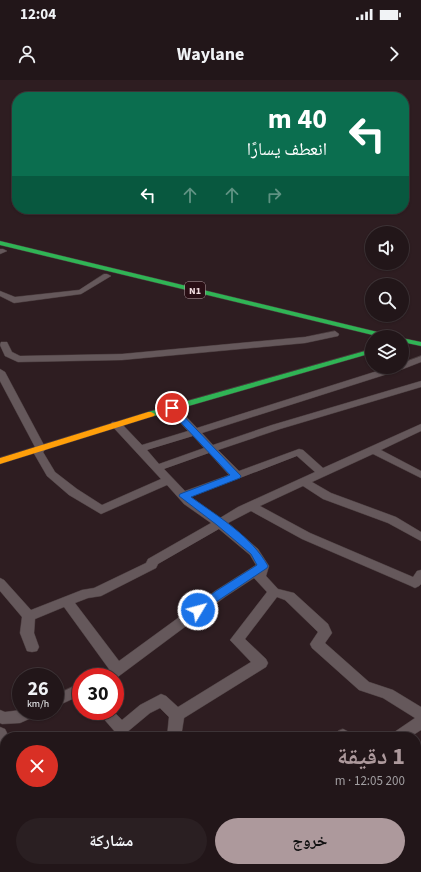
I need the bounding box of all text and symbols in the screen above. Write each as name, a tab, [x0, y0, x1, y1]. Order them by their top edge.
text: 12:04	[20, 4, 56, 25]
text: Waylane	[177, 42, 244, 67]
icon: person	[16, 43, 38, 65]
icon: forward	[383, 43, 405, 65]
text: 40 m	[268, 99, 327, 139]
icon: left	[341, 108, 393, 160]
text: انعطف يسارًا	[247, 137, 327, 162]
icon: left	[137, 184, 159, 206]
icon: ahead	[179, 184, 201, 206]
icon: ahead	[221, 184, 243, 206]
icon: right	[263, 184, 285, 206]
map controls	[365, 226, 409, 374]
button: sound	[365, 226, 409, 270]
button: search	[365, 278, 409, 322]
road number: N1	[185, 282, 205, 298]
button: layers	[365, 330, 409, 374]
pin	[155, 391, 189, 425]
icon: arrive	[161, 397, 183, 419]
position arrow	[177, 589, 219, 631]
speed limit sign: 30	[72, 668, 124, 720]
text: 26	[27, 675, 49, 703]
text: km/h	[27, 697, 49, 711]
text: 1 دقيقة	[337, 739, 405, 774]
button: close	[16, 745, 58, 787]
text: 200 m · 12:05	[335, 772, 405, 790]
button: مشاركة	[16, 818, 207, 864]
button: خروج	[215, 818, 405, 864]

